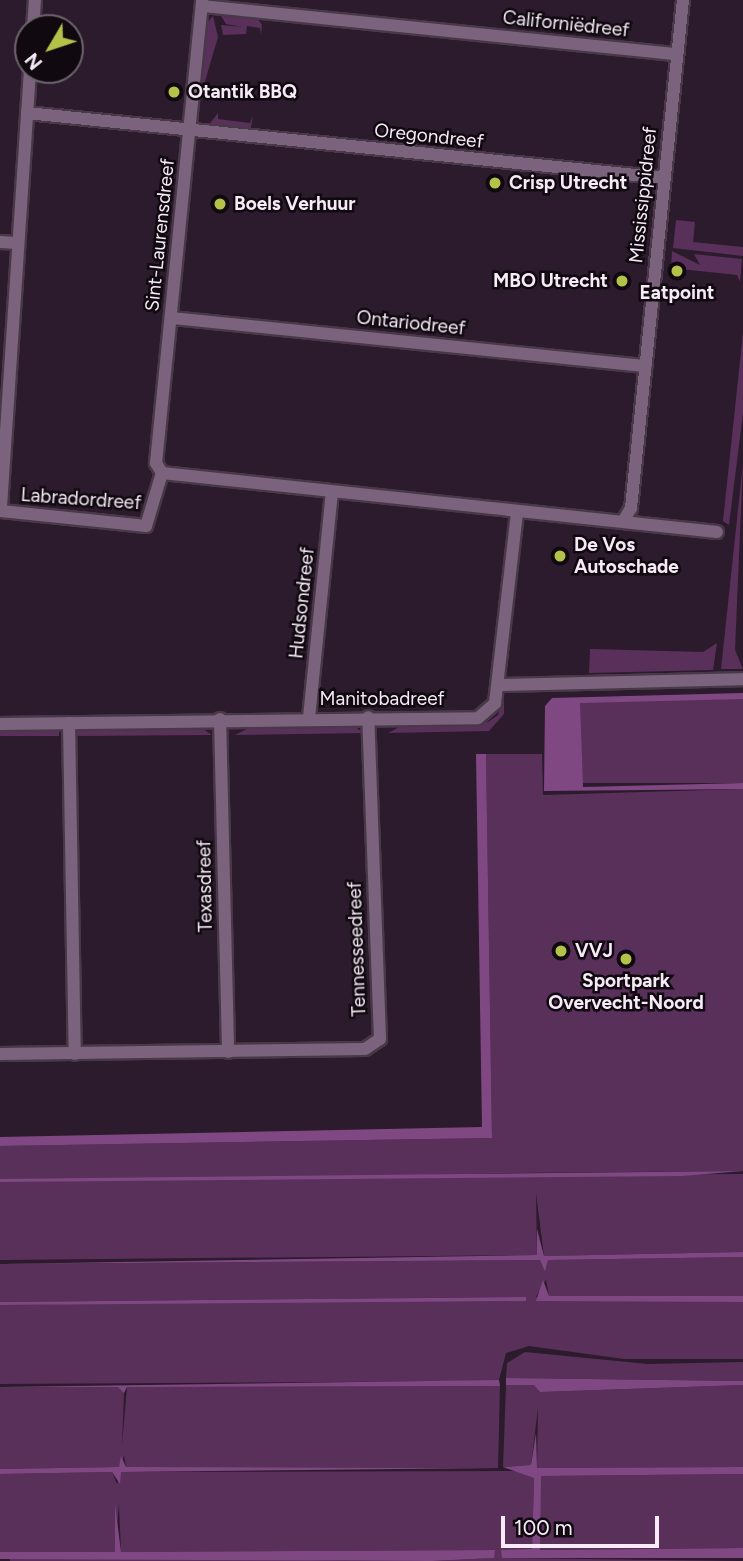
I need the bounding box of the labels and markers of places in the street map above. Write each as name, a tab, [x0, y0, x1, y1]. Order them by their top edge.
place label: Otantik BBQ	[188, 81, 297, 103]
marker: Otantik BBQ	[166, 84, 182, 100]
place label: Crisp Utrecht	[509, 172, 627, 194]
marker: Crisp Utrecht	[487, 175, 503, 191]
place label: Boels Verhuur	[234, 193, 356, 215]
marker: Boels Verhuur	[212, 196, 228, 212]
marker: Eatpoint	[669, 263, 685, 279]
place label: MBO Utrecht	[493, 270, 608, 292]
marker: MBO Utrecht	[614, 273, 630, 289]
place label: Eatpoint	[640, 282, 714, 304]
place label: De Vos Autoschade	[574, 534, 679, 578]
marker: De Vos Autoschade	[552, 548, 568, 564]
place label: VVJ	[575, 940, 613, 962]
marker: VVJ	[553, 943, 569, 959]
marker: Sportpark Overvecht-Noord	[618, 951, 634, 967]
place label: Sportpark Overvecht-Noord	[548, 970, 704, 1014]

